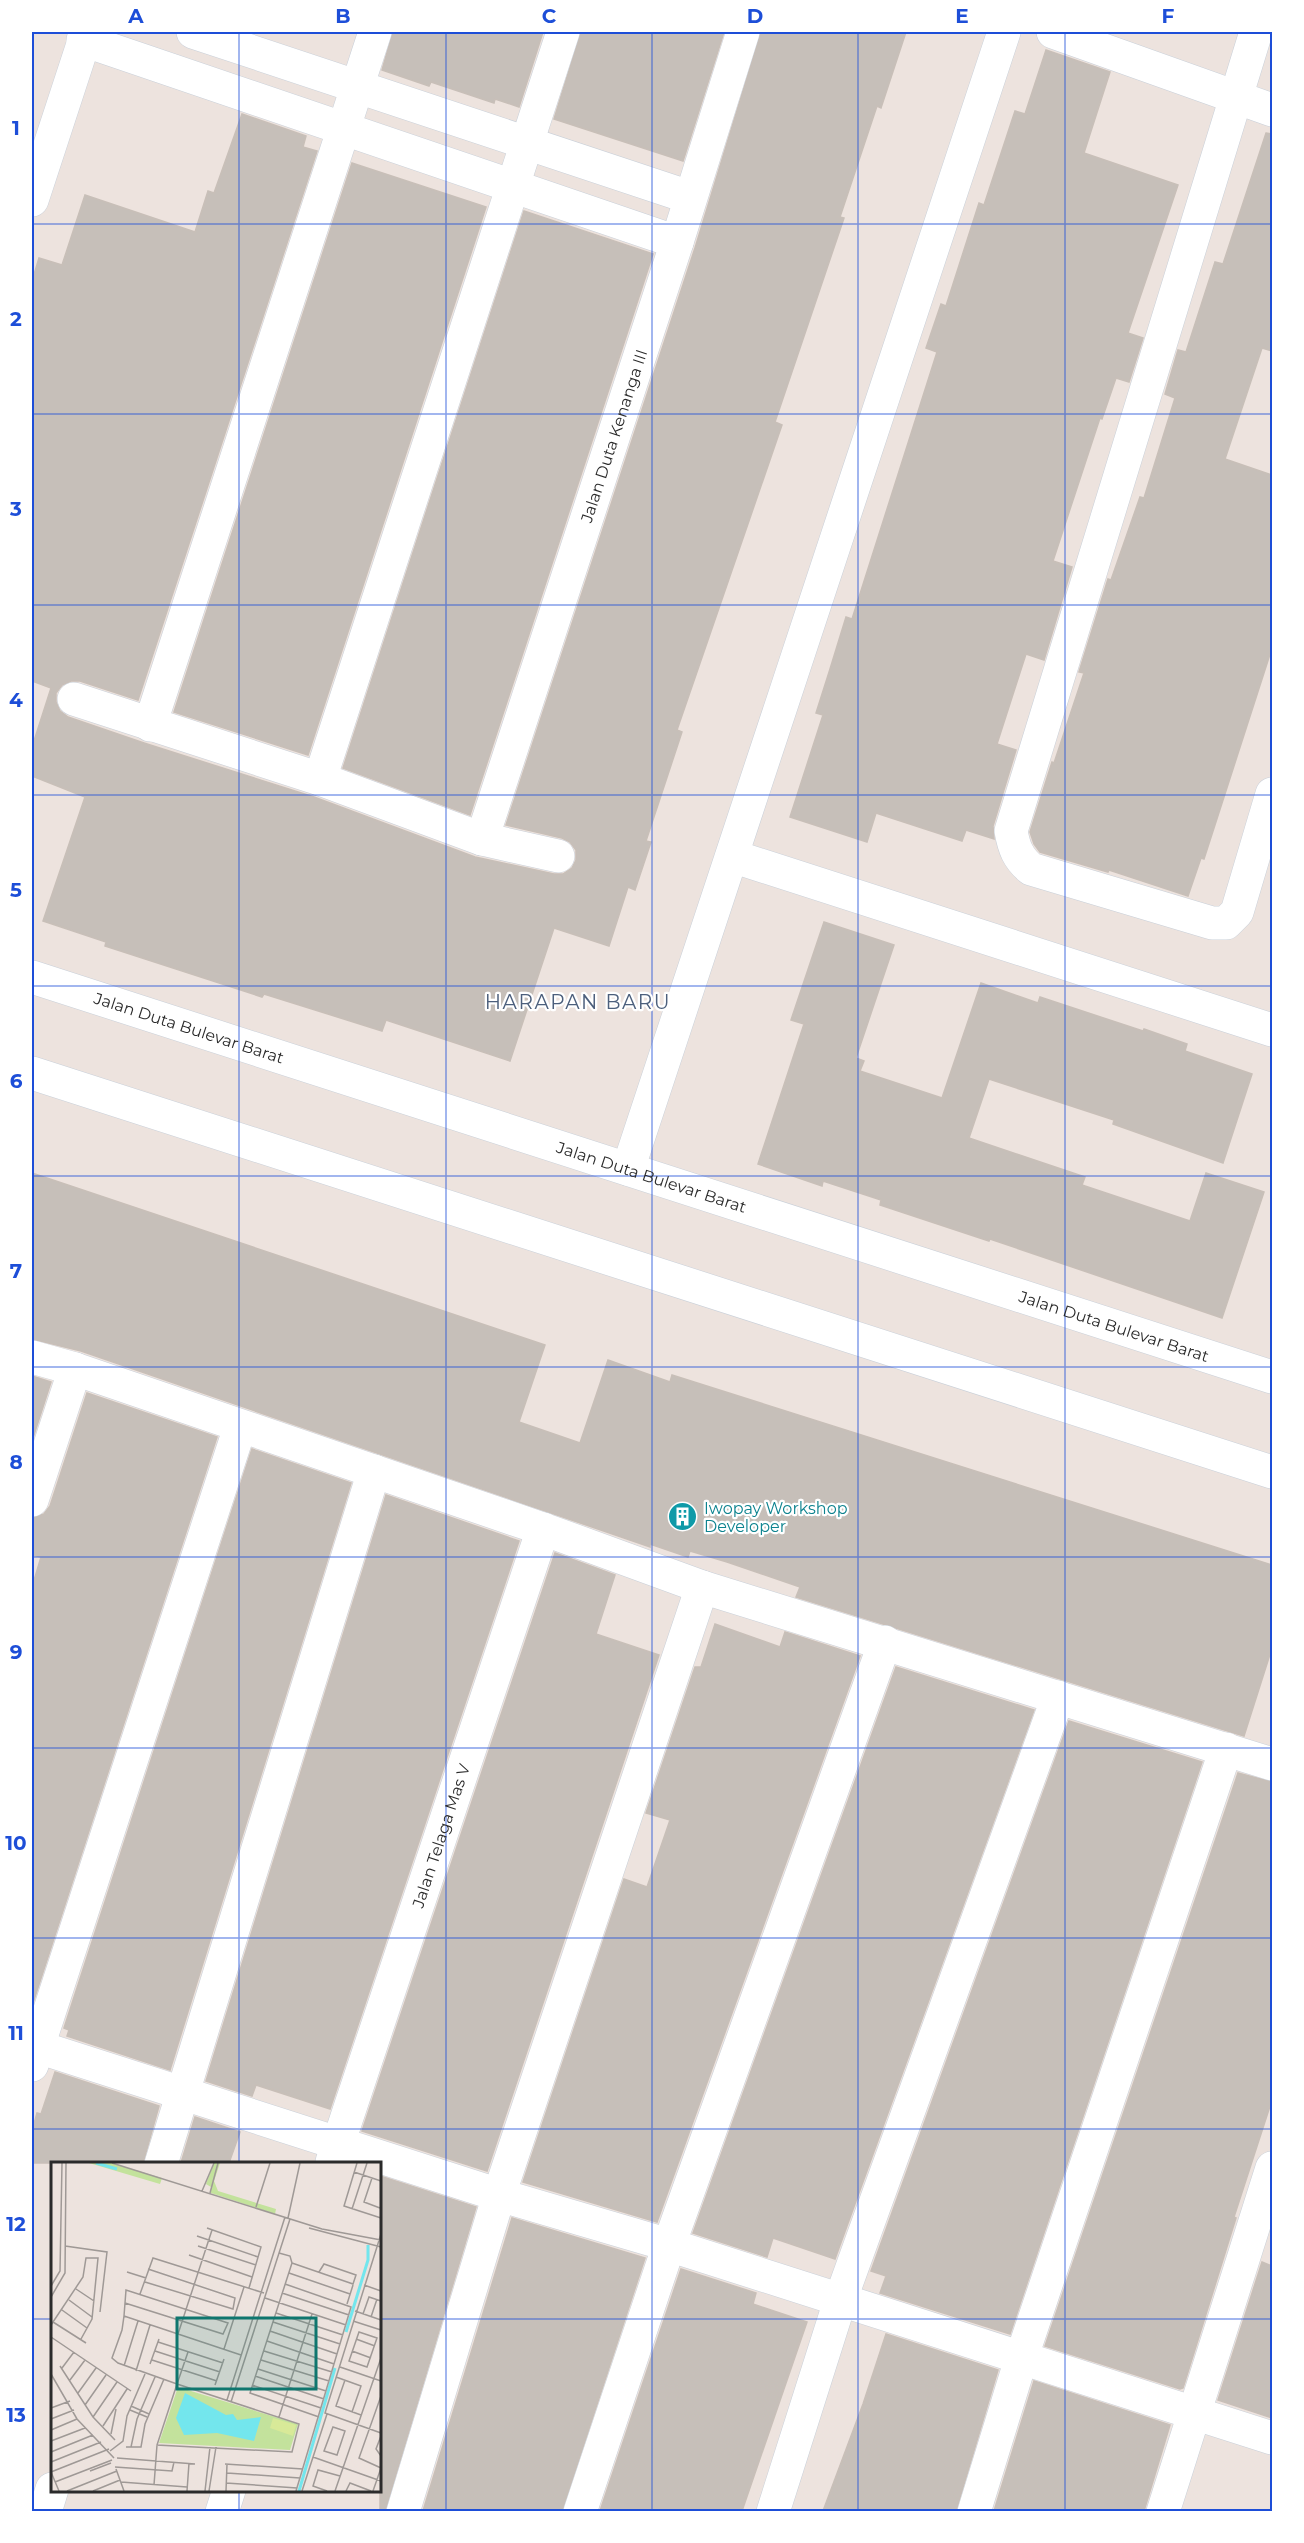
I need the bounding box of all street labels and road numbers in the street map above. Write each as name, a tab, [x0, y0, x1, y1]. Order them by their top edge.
street label: Jalan Duta Kenanga III	[577, 347, 651, 526]
street label: Jalan Duta Bulevar Barat	[91, 988, 287, 1068]
street label: Jalan Duta Bulevar Barat	[553, 1138, 749, 1217]
street label: Jalan Duta Bulevar Barat	[1016, 1287, 1212, 1366]
street label: Jalan Telaga Mas V	[408, 1761, 474, 1911]

